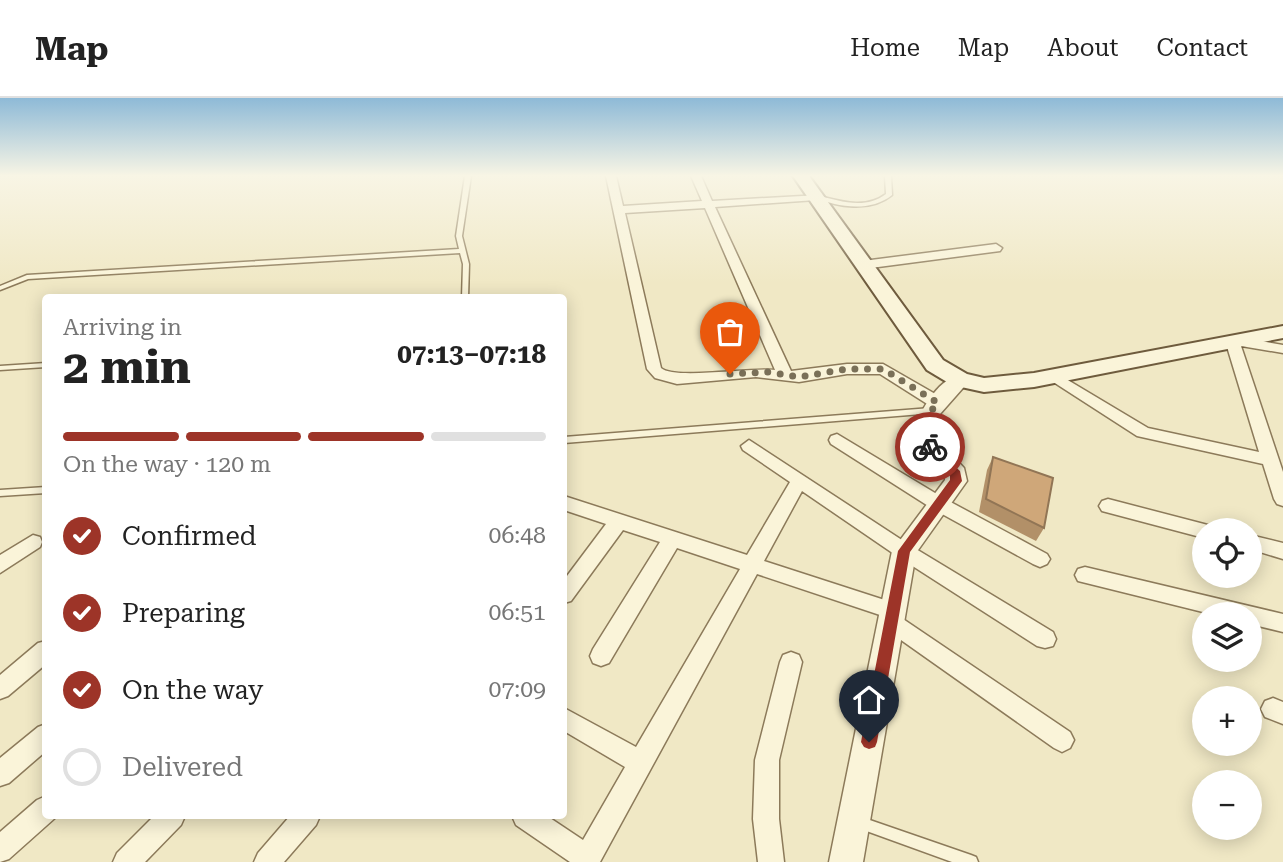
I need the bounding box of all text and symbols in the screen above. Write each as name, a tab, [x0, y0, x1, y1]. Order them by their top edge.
text: Map	[35, 29, 109, 68]
text: Home	[850, 34, 920, 62]
text: Map	[958, 34, 1009, 62]
text: About	[1047, 34, 1118, 62]
text: Contact	[1156, 34, 1248, 62]
pin	[700, 302, 760, 374]
icon: bag	[711, 313, 749, 351]
text: Arriving in	[63, 314, 182, 341]
text: 07:13–07:18	[397, 339, 546, 369]
text: 2 min	[63, 340, 191, 394]
courier	[895, 412, 965, 482]
icon: bike	[911, 428, 949, 466]
text: On the way · 120 m	[63, 451, 271, 478]
icon: check	[63, 517, 101, 555]
map controls	[1192, 518, 1262, 840]
button: locate	[1192, 518, 1262, 588]
text: Confirmed	[122, 521, 257, 551]
text: 06:48	[489, 522, 546, 549]
icon: check	[63, 594, 101, 632]
text: Preparing	[122, 598, 245, 628]
text: 06:51	[489, 599, 546, 626]
button: layers	[1192, 602, 1262, 672]
pin	[839, 670, 899, 742]
icon: check	[63, 671, 101, 709]
text: On the way	[122, 675, 263, 705]
text: 07:09	[489, 676, 546, 703]
icon: home	[850, 681, 888, 719]
button: +	[1192, 686, 1262, 756]
text: Delivered	[122, 752, 243, 782]
button: −	[1192, 770, 1262, 840]

